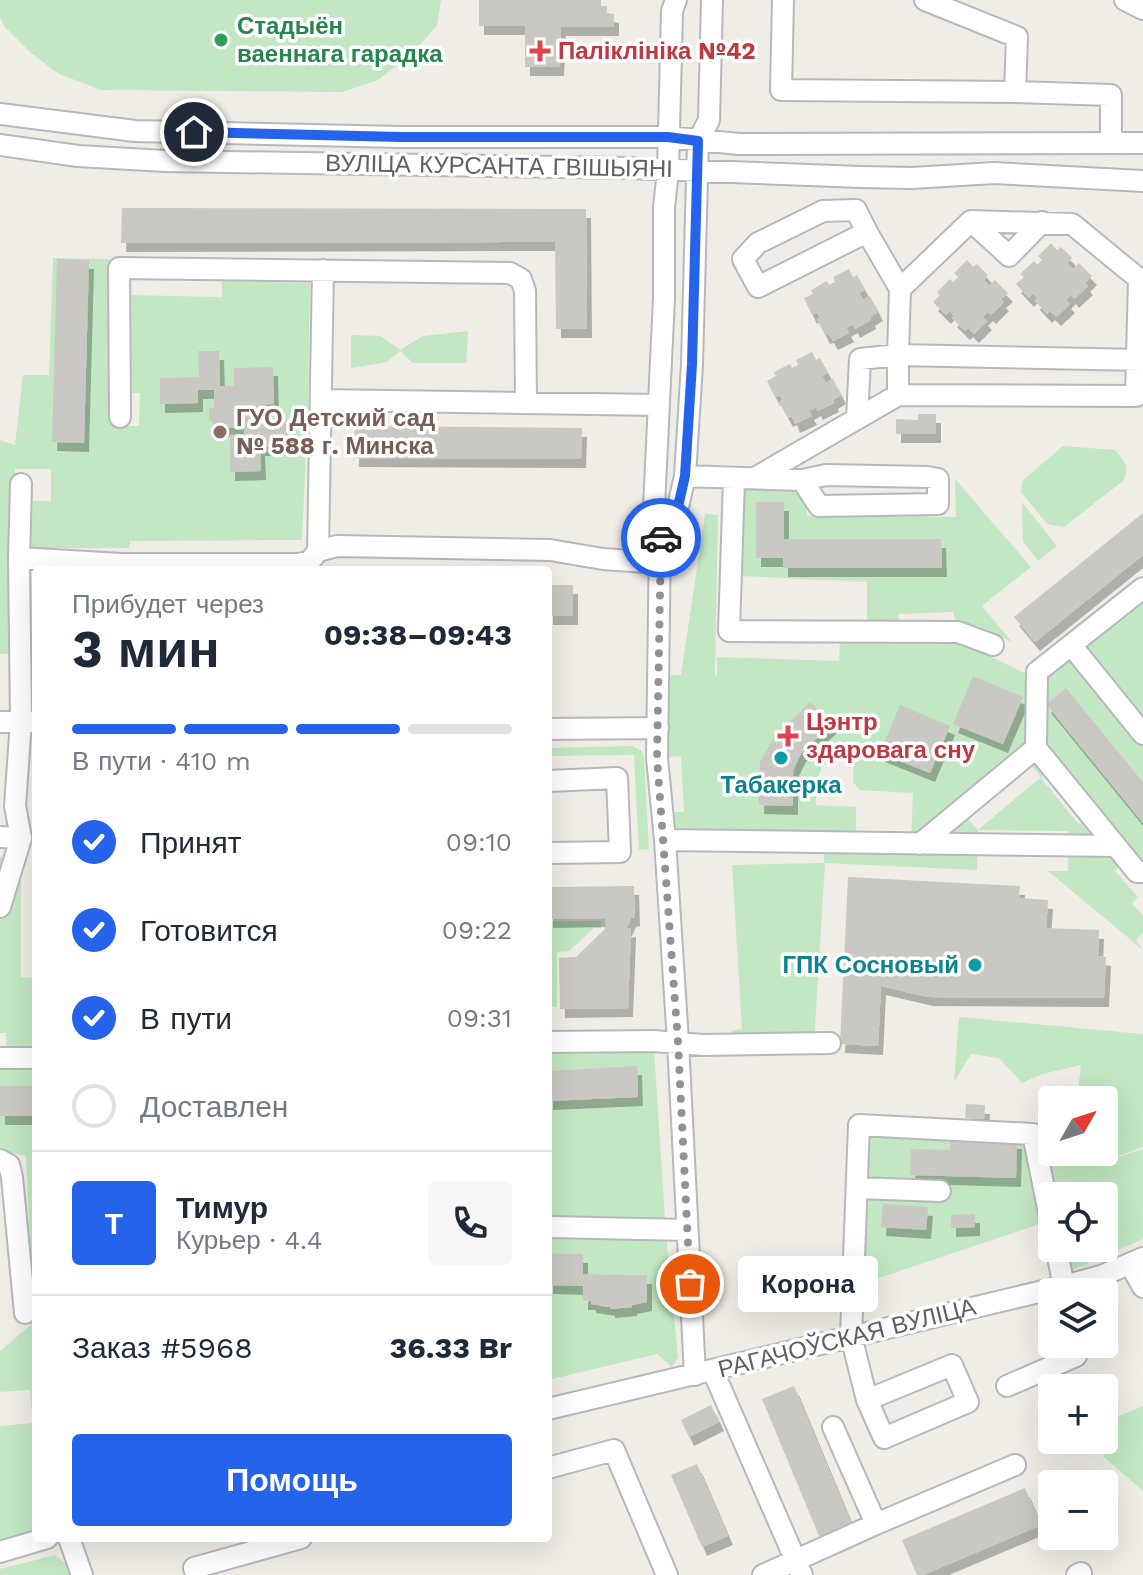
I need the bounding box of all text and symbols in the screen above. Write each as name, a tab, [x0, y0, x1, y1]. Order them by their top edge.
place label: Стадыён ваеннага гарадка	[237, 12, 443, 68]
marker: Стадыён ваеннага гарадка	[212, 31, 230, 49]
place label: Паліклініка №42	[558, 37, 756, 65]
marker: Паліклініка №42	[529, 40, 551, 62]
pin	[160, 98, 228, 166]
icon: home	[172, 110, 216, 154]
street label: ВУЛІЦА КУРСАНТА ГВІШЫЯНІ	[325, 149, 673, 183]
place label: ГУО Детский сад № 588 г. Минска	[236, 404, 435, 460]
marker: ГУО Детский сад № 588 г. Минска	[211, 423, 229, 441]
courier	[621, 498, 701, 578]
icon: car	[639, 516, 683, 560]
text: Прибудет через	[72, 589, 264, 619]
text: 09:38–09:43	[324, 617, 512, 652]
text: 3 мин	[72, 619, 220, 680]
place label: Цэнтр здаровага сну	[806, 708, 976, 764]
marker: Цэнтр здаровага сну	[777, 725, 799, 747]
text: В пути · 410 m	[72, 746, 251, 776]
marker: Табакерка	[772, 749, 790, 767]
place label: Табакерка	[721, 771, 842, 799]
icon: check	[72, 820, 116, 864]
text: Принят	[140, 825, 242, 860]
text: 09:10	[446, 827, 512, 857]
icon: check	[72, 908, 116, 952]
text: Готовится	[140, 913, 278, 948]
text: 09:22	[442, 915, 512, 945]
place label: ГПК Сосновый	[782, 951, 959, 979]
marker: ГПК Сосновый	[966, 956, 984, 974]
icon: check	[72, 996, 116, 1040]
text: В пути	[140, 1001, 232, 1036]
text: 09:31	[447, 1003, 512, 1033]
north arrow	[1038, 1086, 1118, 1166]
map controls	[1038, 1086, 1118, 1550]
text: Доставлен	[140, 1089, 288, 1124]
button: phone	[428, 1181, 512, 1265]
button: locate	[1038, 1182, 1118, 1262]
text: Тимур	[176, 1190, 268, 1225]
text: Т	[105, 1206, 123, 1241]
text: Курьер · 4.4	[176, 1225, 323, 1255]
pin	[656, 1250, 724, 1318]
callout: Корона	[738, 1256, 878, 1312]
icon: bag	[668, 1262, 712, 1306]
text: Корона	[761, 1269, 855, 1299]
button: layers	[1038, 1278, 1118, 1358]
street label: РАГАЧОЎСКАЯ ВУЛІЦА	[715, 1292, 979, 1384]
text: Заказ #5968	[72, 1330, 253, 1365]
text: 36.33 Br	[389, 1330, 512, 1365]
button: +	[1038, 1374, 1118, 1454]
button: Помощь	[72, 1434, 512, 1526]
button: −	[1038, 1470, 1118, 1550]

